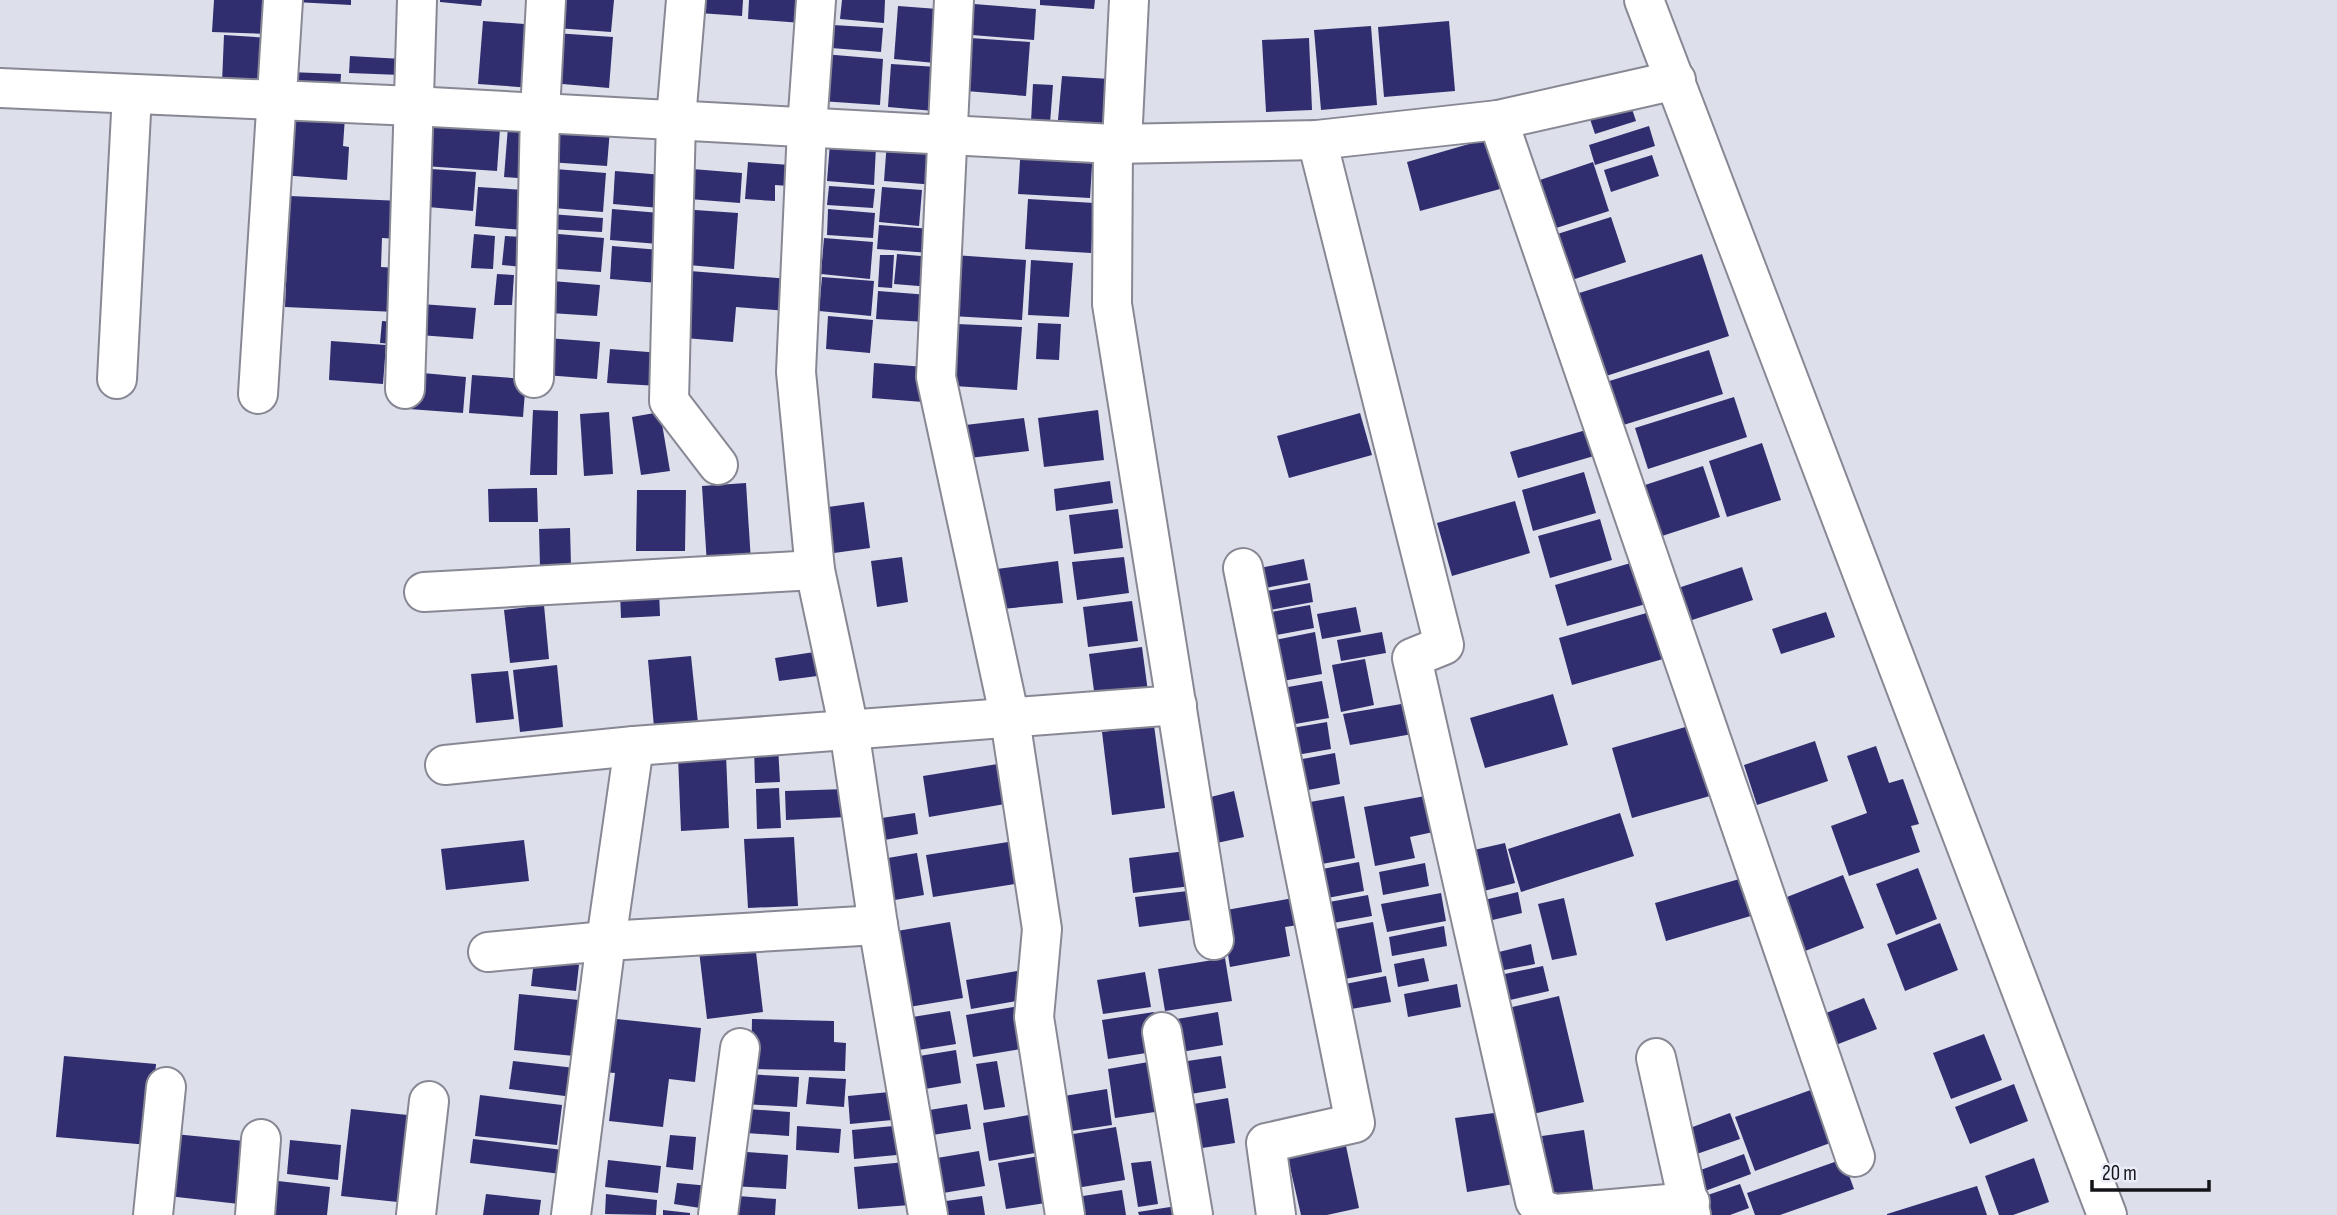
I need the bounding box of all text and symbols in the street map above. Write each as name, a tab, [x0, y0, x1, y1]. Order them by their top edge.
scale bar	[2092, 1148, 2209, 1192]
text: 20 m	[2102, 1161, 2137, 1186]

